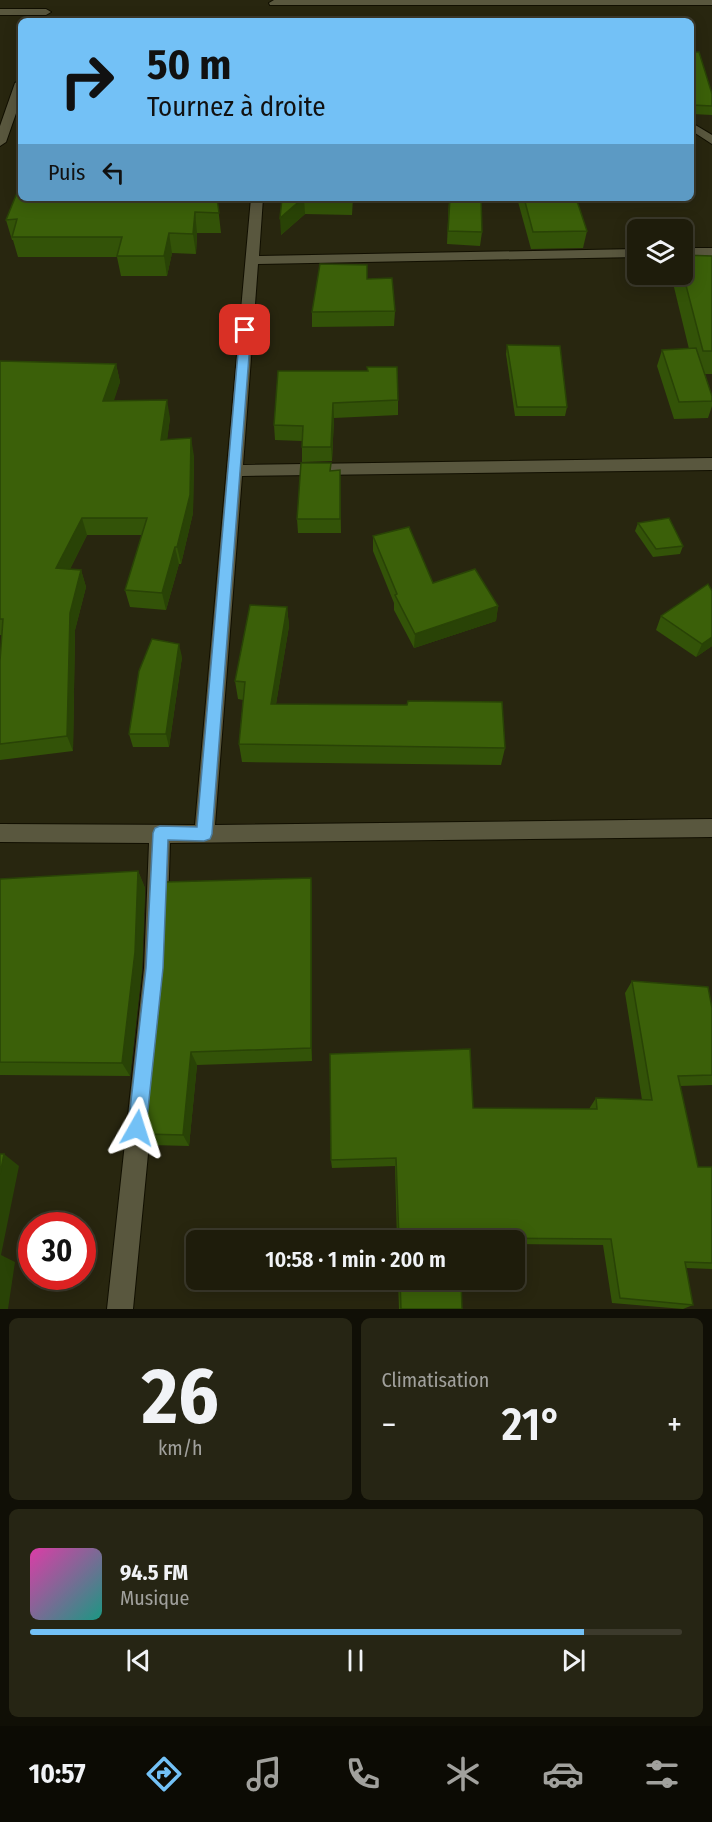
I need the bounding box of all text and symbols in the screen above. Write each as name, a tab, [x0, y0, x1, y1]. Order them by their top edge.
text: 50 m	[147, 40, 231, 90]
icon: right	[48, 42, 126, 120]
text: Tournez à droite	[147, 91, 326, 123]
icon: left	[97, 156, 130, 189]
text: Puis	[48, 159, 85, 186]
map controls	[627, 219, 693, 285]
button: layers	[627, 219, 693, 285]
pin	[219, 304, 270, 355]
icon: arrive	[228, 313, 261, 346]
position arrow	[105, 1096, 169, 1160]
speed limit sign: 30	[18, 1212, 96, 1290]
text: 10:58 · 1 min · 200 m	[265, 1246, 446, 1273]
text: 26	[142, 1350, 219, 1444]
text: Climatisation	[382, 1368, 489, 1392]
text: 21°	[502, 1398, 562, 1452]
text: −	[382, 1405, 396, 1445]
text: +	[667, 1405, 682, 1445]
text: km/h	[158, 1436, 203, 1460]
text: 94.5 FM	[120, 1559, 188, 1586]
text: Musique	[120, 1586, 189, 1610]
icon: previous	[122, 1644, 155, 1677]
icon: pause	[339, 1644, 372, 1677]
icon: next	[557, 1644, 590, 1677]
icon: directions	[143, 1753, 185, 1795]
icon: music	[243, 1753, 285, 1795]
icon: phone	[342, 1753, 384, 1795]
icon: climate	[442, 1753, 484, 1795]
icon: car	[542, 1753, 584, 1795]
icon: filters	[641, 1753, 683, 1795]
text: 10:57	[29, 1758, 86, 1790]

